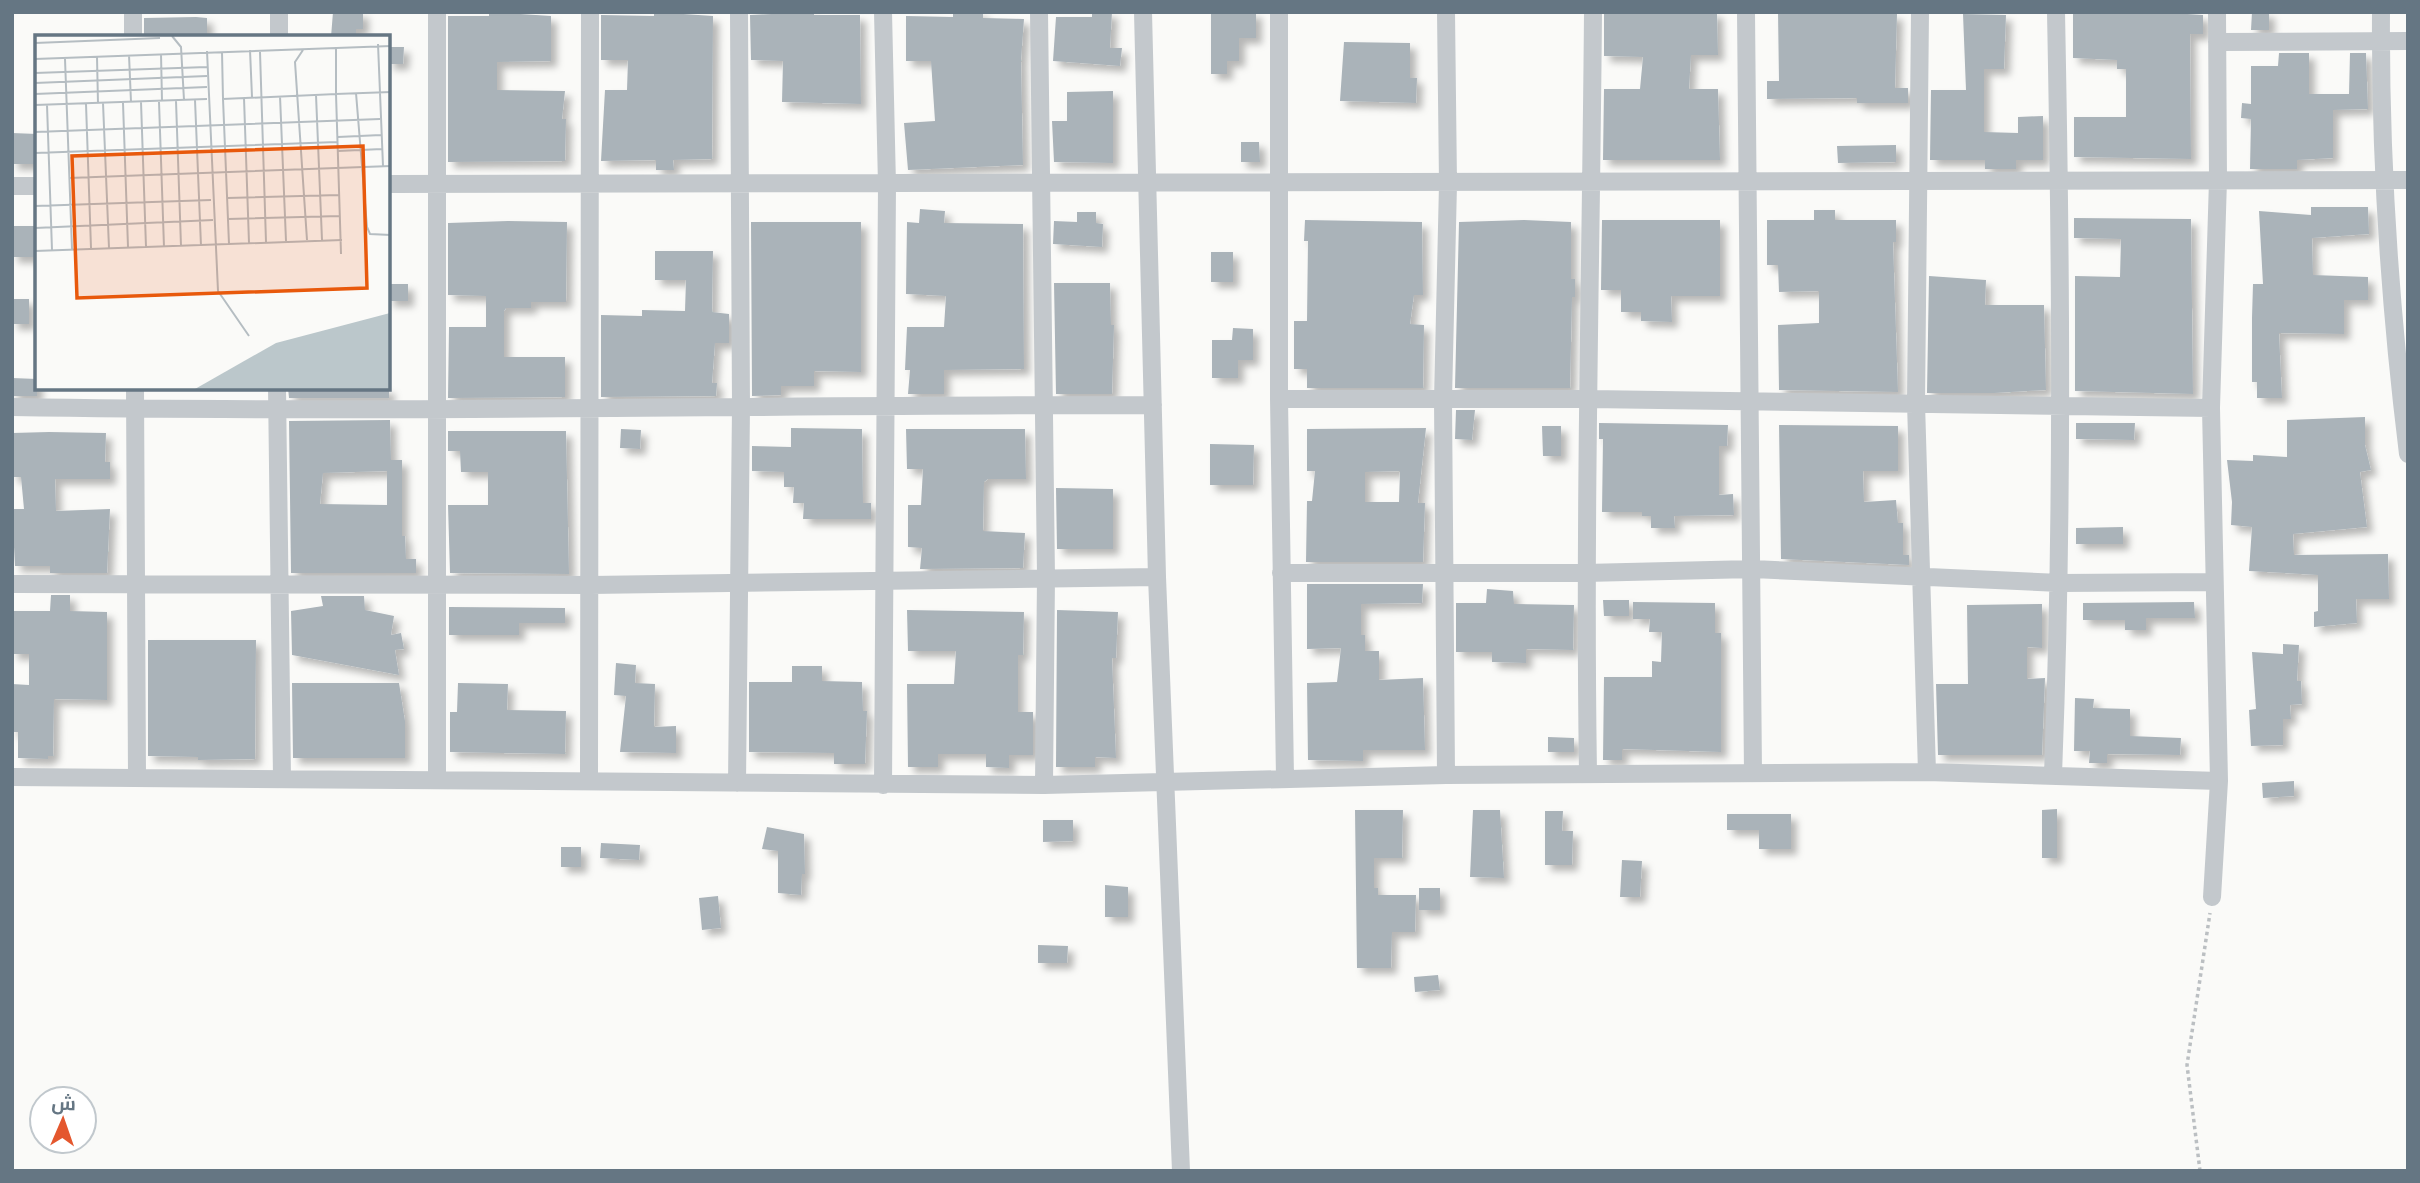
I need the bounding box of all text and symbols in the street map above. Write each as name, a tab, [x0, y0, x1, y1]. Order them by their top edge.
inset map	[35, 35, 390, 390]
north arrow	[28, 1085, 98, 1155]
text: ش	[51, 1093, 76, 1115]

